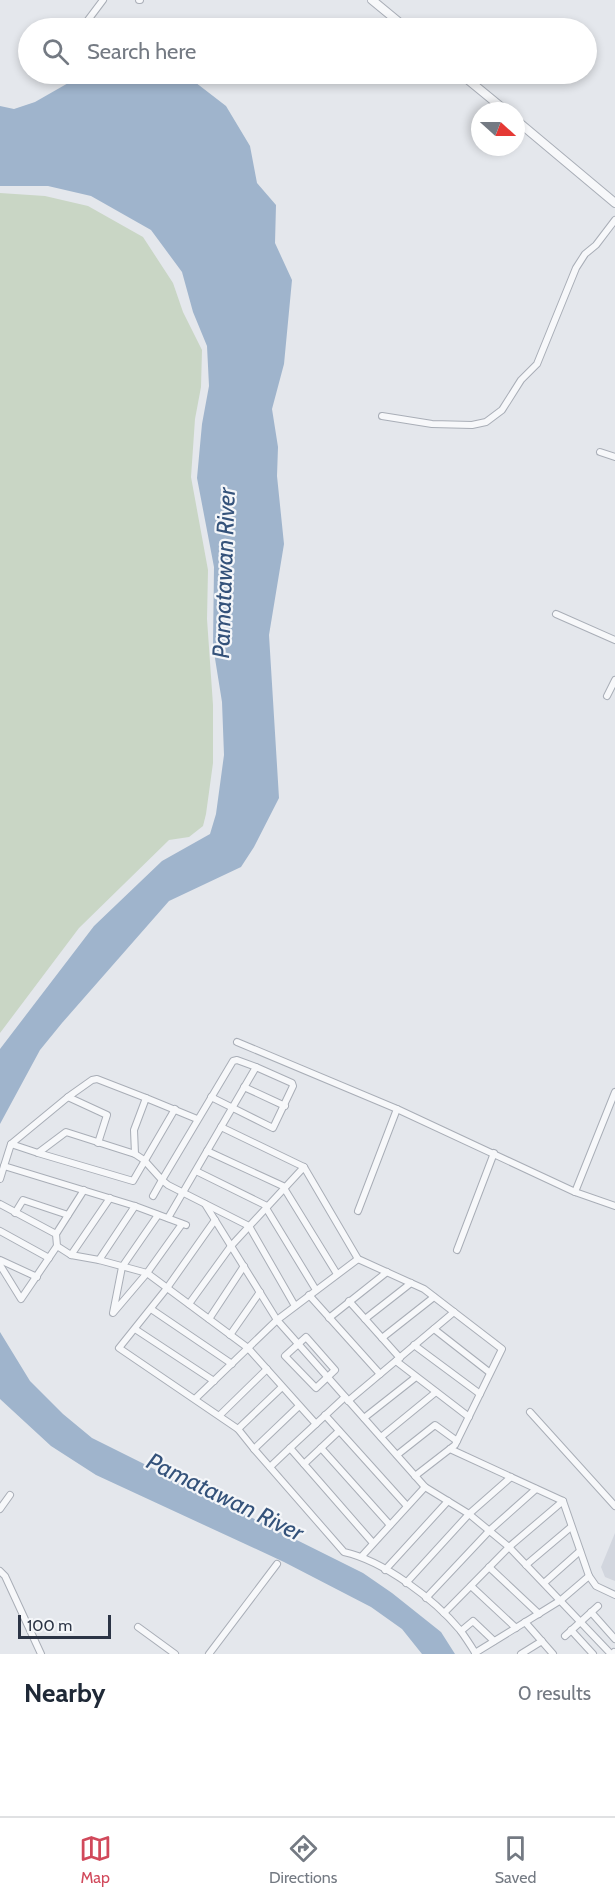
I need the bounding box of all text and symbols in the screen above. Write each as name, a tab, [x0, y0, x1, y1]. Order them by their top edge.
search box	[18, 18, 597, 84]
icon: search	[39, 35, 72, 68]
text: Search here	[87, 38, 196, 65]
north arrow	[471, 102, 525, 156]
water label: Pamatawan River	[206, 485, 241, 659]
water label: Pamatawan River	[142, 1446, 310, 1548]
scale bar	[18, 1612, 111, 1640]
text: 100 m	[27, 1616, 72, 1635]
text: Nearby	[24, 1677, 105, 1709]
text: 0 results	[518, 1681, 591, 1705]
tab: Map	[79, 1832, 112, 1887]
tab: Directions	[269, 1832, 337, 1887]
tab: Saved	[495, 1832, 536, 1887]

